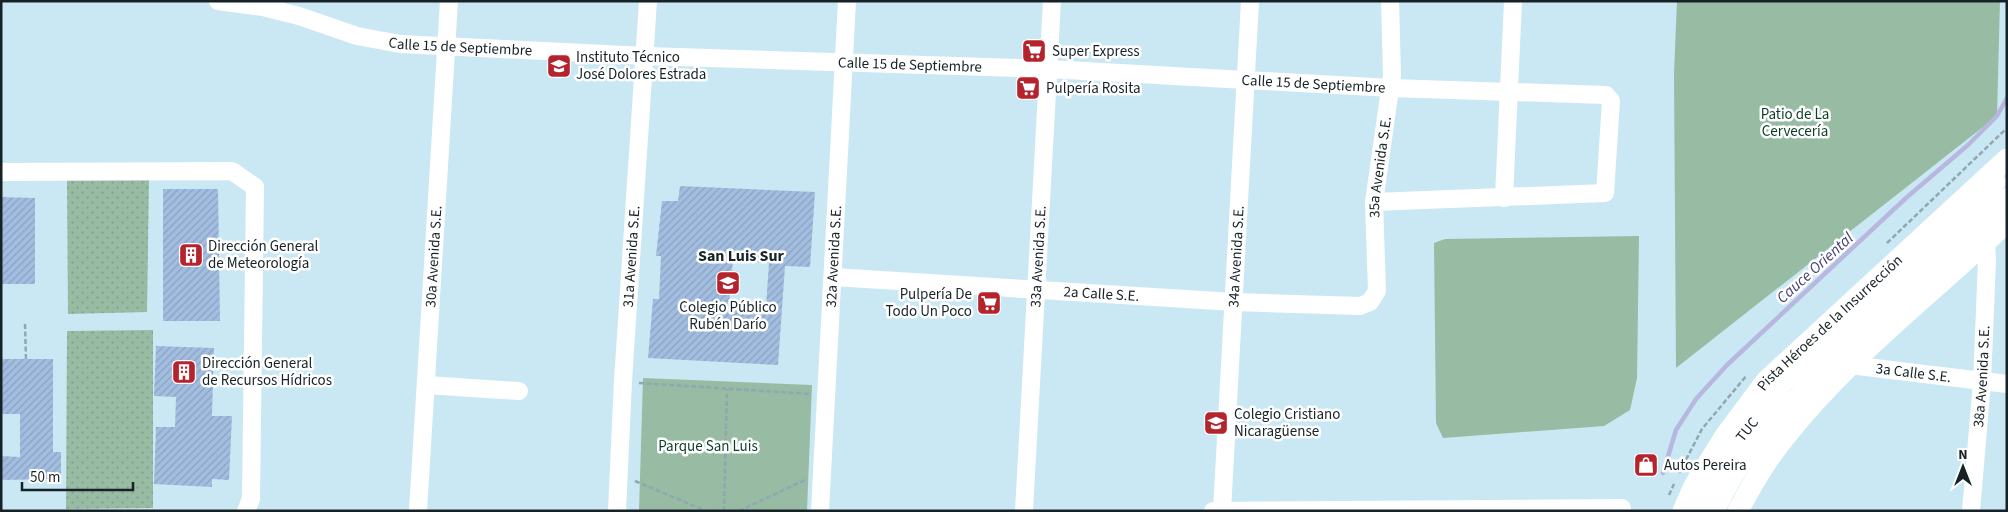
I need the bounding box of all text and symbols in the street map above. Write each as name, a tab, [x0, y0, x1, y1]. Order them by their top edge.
street label: Calle 15 de Septiembre	[387, 32, 533, 61]
supermarket icon: Super Express	[1021, 38, 1047, 64]
place label: Super Express	[1052, 41, 1140, 62]
place label: Instituto Técnico José Dolores Estrada	[576, 47, 706, 85]
street label: Calle 15 de Septiembre	[838, 52, 982, 77]
school or university icon: Instituto Técnico José Dolores Estrada	[546, 53, 572, 79]
street label: Calle 15 de Septiembre	[1241, 69, 1386, 98]
supermarket icon: Pulpería Rosita	[1015, 75, 1041, 101]
place label: Pulpería Rosita	[1046, 78, 1140, 99]
park label: Patio de La Cervecería	[1761, 104, 1829, 142]
street label: 35a Avenida S.E.	[1363, 115, 1397, 218]
street label: 30a Avenida S.E.	[420, 205, 447, 308]
street label: 31a Avenida S.E.	[617, 205, 645, 308]
street label: 32a Avenida S.E.	[820, 205, 847, 308]
street label: 33a Avenida S.E.	[1025, 205, 1051, 308]
street label: 34a Avenida S.E.	[1223, 205, 1249, 308]
water label: Cauce Oriental	[1772, 228, 1858, 308]
place label: Dirección General de Meteorología	[208, 236, 319, 274]
building icon: Dirección General de Meteorología	[178, 242, 204, 268]
district label: San Luis Sur	[698, 245, 785, 267]
street label: Pista Héroes de la Insurrección	[1752, 250, 1907, 395]
school or university icon: Colegio Público Rubén Darío	[715, 270, 741, 296]
street label: 2a Calle S.E.	[1063, 281, 1140, 307]
place label: Pulpería De Todo Un Poco	[886, 284, 972, 322]
supermarket icon: Pulpería De Todo Un Poco	[976, 290, 1002, 316]
place label: Colegio Público Rubén Darío	[679, 297, 777, 335]
street label: 38a Avenida S.E.	[1968, 325, 1995, 428]
place label: Dirección General de Recursos Hídricos	[202, 353, 332, 391]
street label: 3a Calle S.E.	[1875, 358, 1952, 388]
building icon: Dirección General de Recursos Hídricos	[171, 359, 197, 385]
place label: Colegio Cristiano Nicaragüense	[1234, 404, 1340, 442]
school or university icon: Colegio Cristiano Nicaragüense	[1203, 410, 1229, 436]
street label: TUC	[1731, 412, 1764, 446]
park label: Parque San Luis	[658, 436, 758, 457]
north arrow	[1938, 442, 1988, 492]
text: N	[1958, 445, 1968, 465]
shop icon: Autos Pereira	[1633, 452, 1659, 478]
place label: Autos Pereira	[1664, 455, 1747, 476]
scale bar	[22, 460, 134, 492]
text: 50 m	[30, 467, 60, 488]

